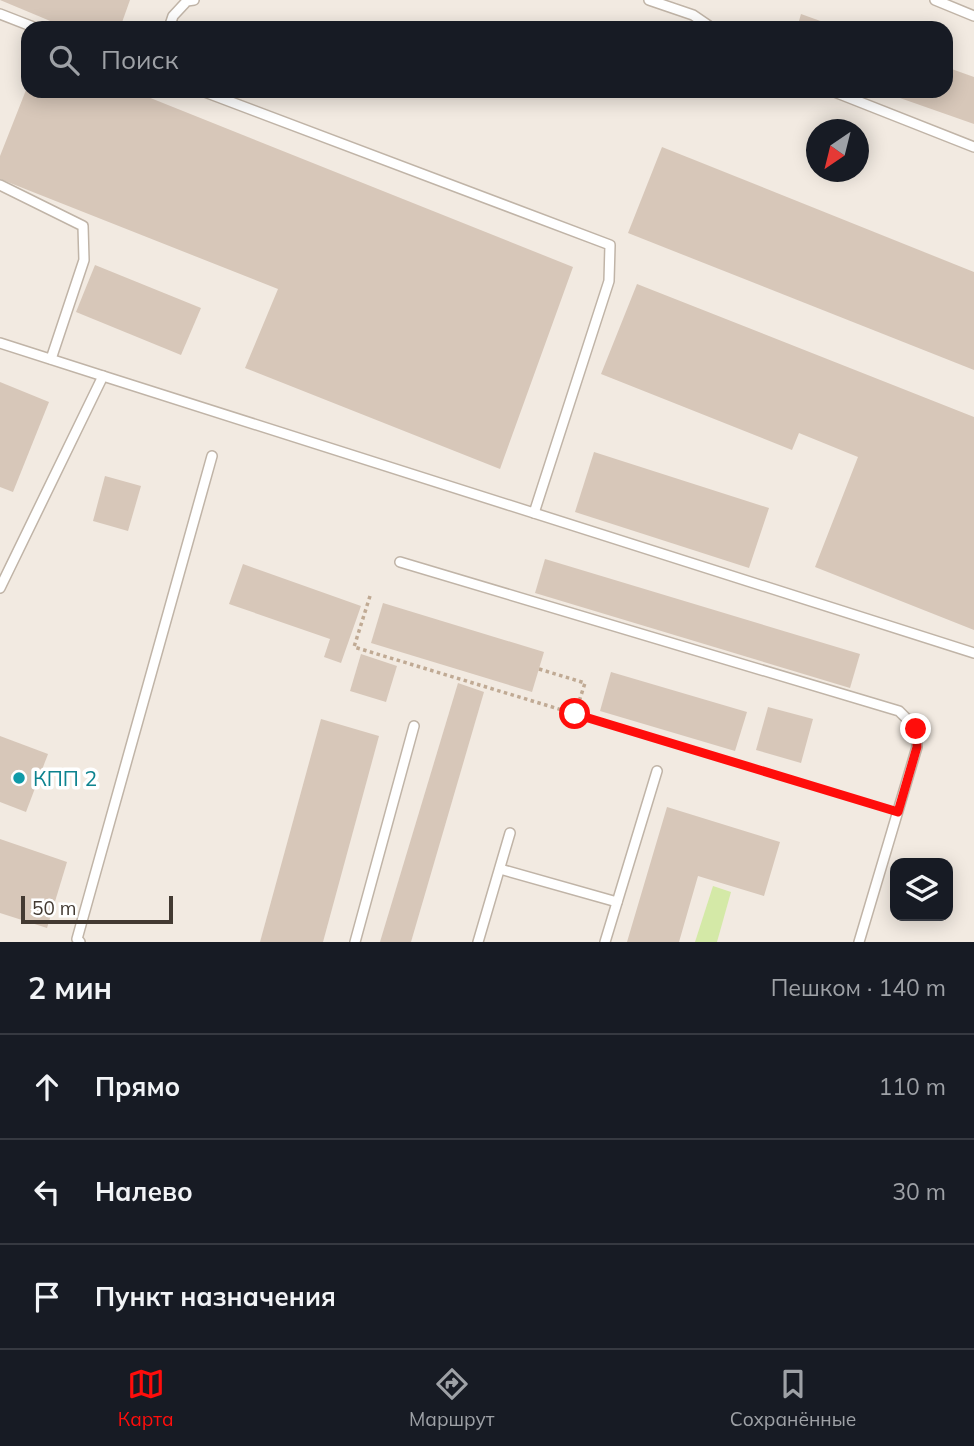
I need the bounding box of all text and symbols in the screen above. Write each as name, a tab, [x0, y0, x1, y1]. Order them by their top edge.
search box	[21, 21, 953, 98]
icon: search	[45, 41, 83, 79]
text: Поиск	[101, 43, 179, 76]
north arrow	[806, 119, 869, 182]
route start	[559, 698, 590, 729]
route end	[900, 713, 931, 744]
place label: КПП 2	[33, 765, 97, 791]
marker: КПП 2	[11, 770, 27, 786]
map controls	[890, 858, 953, 921]
button: layers	[890, 858, 953, 921]
scale bar	[21, 893, 173, 925]
text: 50 m	[32, 896, 76, 920]
text: 2 мин	[28, 969, 112, 1007]
text: Пешком · 140 m	[771, 973, 946, 1002]
icon: ahead	[28, 1068, 66, 1106]
text: Прямо	[95, 1070, 180, 1103]
text: 110 m	[878, 1072, 946, 1101]
icon: left	[28, 1173, 66, 1211]
text: Налево	[95, 1175, 193, 1208]
text: 30 m	[892, 1177, 946, 1206]
icon: arrive	[28, 1278, 66, 1316]
text: Пункт назначения	[95, 1280, 336, 1313]
tab: Карта	[118, 1365, 174, 1431]
tab: Маршрут	[409, 1365, 494, 1431]
tab: Сохранённые	[730, 1365, 856, 1431]

